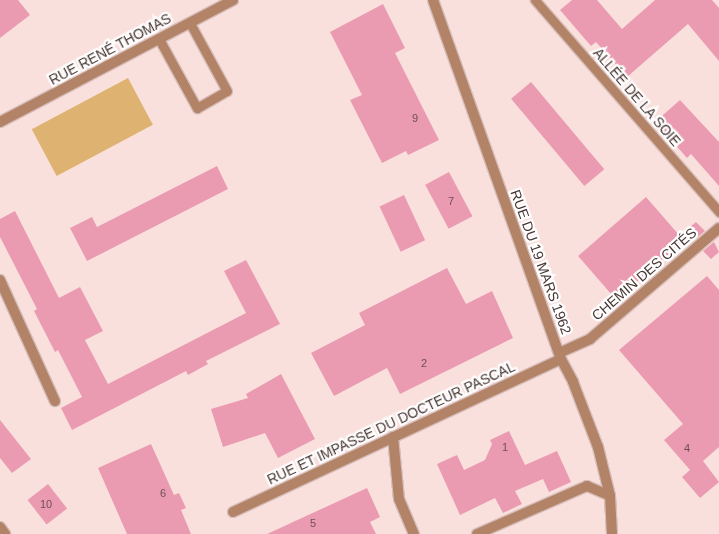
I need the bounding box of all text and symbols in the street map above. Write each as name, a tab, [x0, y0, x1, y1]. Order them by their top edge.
street label: RUE RENÉ THOMAS	[46, 10, 174, 88]
street label: ALLÉE DE LA SOIE	[590, 44, 684, 150]
house number: 9	[412, 111, 418, 125]
street label: RUE DU 19 MARS 1962	[507, 187, 575, 337]
house number: 7	[448, 194, 454, 208]
street label: CHEMIN DES CITÉS	[588, 224, 700, 324]
house number: 2	[421, 356, 427, 370]
street label: RUE ET IMPASSE DU DOCTEUR PASCAL	[264, 358, 518, 488]
house number: 1	[502, 440, 508, 454]
house number: 4	[684, 441, 690, 455]
house number: 6	[160, 486, 166, 500]
house number: 10	[40, 497, 52, 511]
house number: 5	[310, 516, 316, 530]

